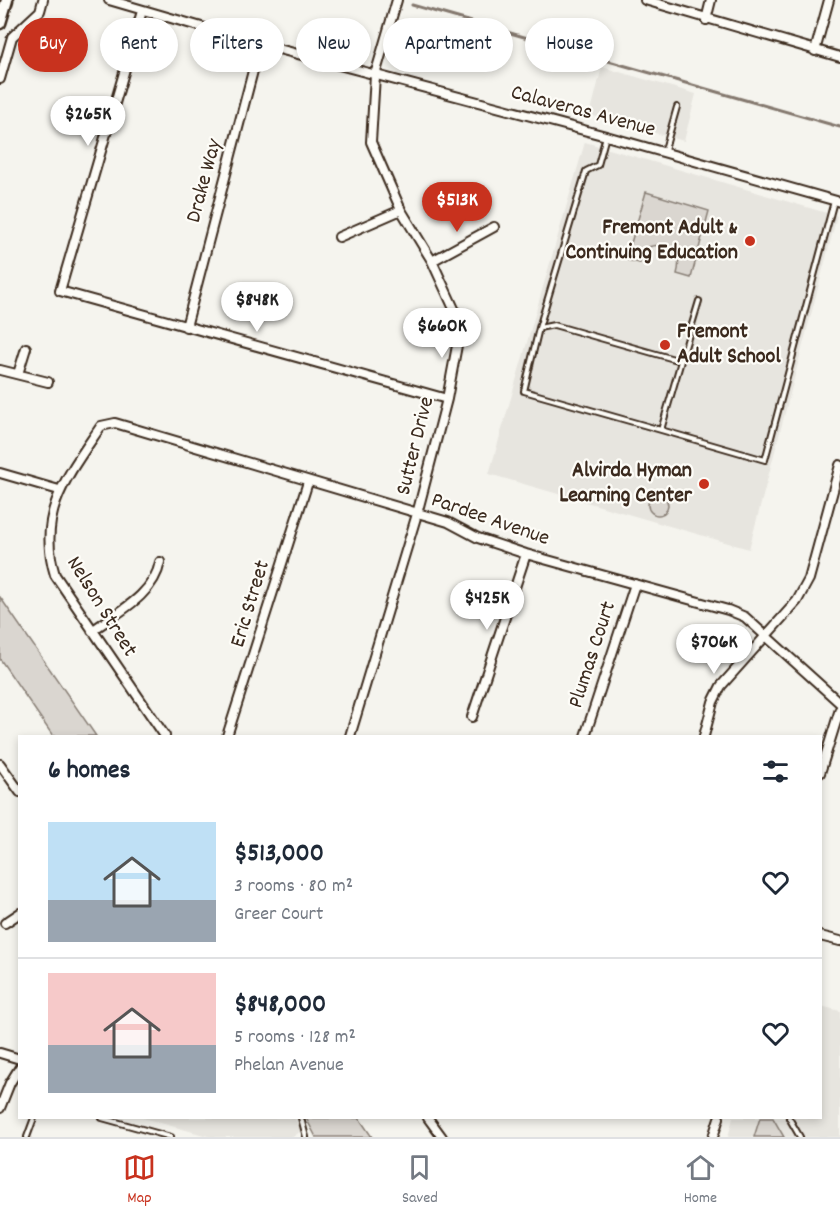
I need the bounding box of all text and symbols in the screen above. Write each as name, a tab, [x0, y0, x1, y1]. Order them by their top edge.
chip: Buy	[18, 18, 88, 72]
chip: Rent	[100, 18, 178, 72]
chip: Filters	[190, 18, 284, 72]
chip: New	[296, 18, 371, 72]
chip: Apartment	[383, 18, 513, 72]
chip: House	[525, 18, 614, 72]
street label: Calaveras Avenue	[507, 78, 659, 146]
pin: $265K	[46, 96, 130, 147]
text: $265K	[64, 101, 112, 129]
street label: Drake Way	[179, 135, 231, 226]
pin: $513K	[415, 182, 499, 233]
text: $513K	[436, 187, 478, 215]
place label: Fremont Adult & Continuing Education	[565, 213, 738, 269]
marker: Fremont Adult & Continuing Education	[743, 234, 757, 248]
pin: $848K	[215, 282, 299, 333]
text: $848K	[235, 287, 279, 315]
pin: $660K	[400, 308, 484, 359]
text: $660K	[417, 313, 467, 341]
place label: Fremont Adult School	[677, 317, 781, 373]
marker: Fremont Adult School	[658, 338, 672, 352]
street label: Sutter Drive	[389, 393, 443, 499]
place label: Alvirda Hyman Learning Center	[559, 456, 693, 512]
marker: Alvirda Hyman Learning Center	[697, 477, 711, 491]
street label: Pardee Avenue	[427, 485, 553, 555]
street label: Nelson Street	[58, 551, 144, 663]
street label: Eric Street	[223, 557, 279, 651]
pin: $425K	[445, 580, 529, 631]
text: $425K	[464, 585, 510, 613]
street label: Plumas Court	[561, 597, 625, 713]
pin: $706K	[672, 624, 756, 675]
text: $706K	[690, 629, 738, 657]
text: 6 homes	[48, 753, 130, 790]
icon: filters	[759, 755, 792, 788]
text: $513,000	[234, 836, 324, 873]
icon: home	[96, 846, 168, 918]
icon: heart	[759, 866, 792, 899]
text: 3 rooms · 80 m²	[234, 873, 353, 901]
text: Greer Court	[234, 901, 323, 929]
text: $848,000	[234, 987, 326, 1024]
icon: home	[96, 997, 168, 1069]
icon: heart	[759, 1017, 792, 1050]
text: 5 rooms · 128 m²	[234, 1024, 356, 1052]
text: Phelan Avenue	[234, 1052, 344, 1080]
tab: Map	[123, 1151, 156, 1210]
tab: Saved	[402, 1151, 438, 1210]
tab: Home	[684, 1151, 717, 1210]

